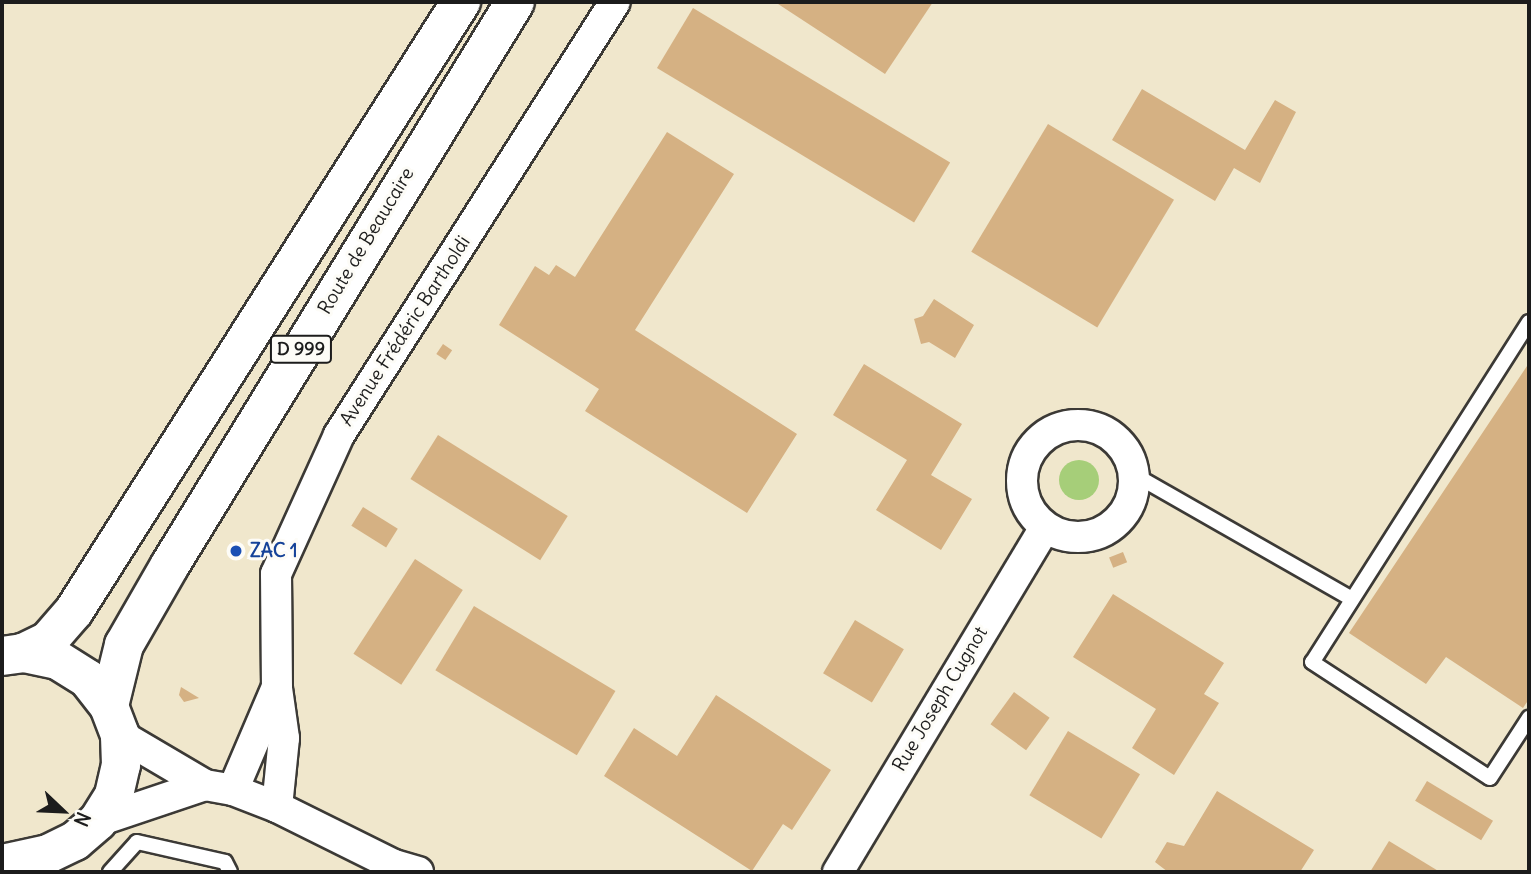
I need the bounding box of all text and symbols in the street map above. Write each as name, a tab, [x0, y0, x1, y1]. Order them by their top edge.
street label: Route de Beaucaire	[313, 164, 419, 318]
street label: Avenue Frédéric Bartholdi	[335, 232, 475, 430]
road number: D 999	[270, 334, 332, 363]
place label: ZAC 1	[250, 540, 298, 562]
marker: ZAC 1	[228, 543, 244, 559]
street label: Rue Joseph Cugnot	[888, 622, 992, 776]
north arrow	[28, 776, 98, 846]
text: N	[69, 808, 96, 830]

